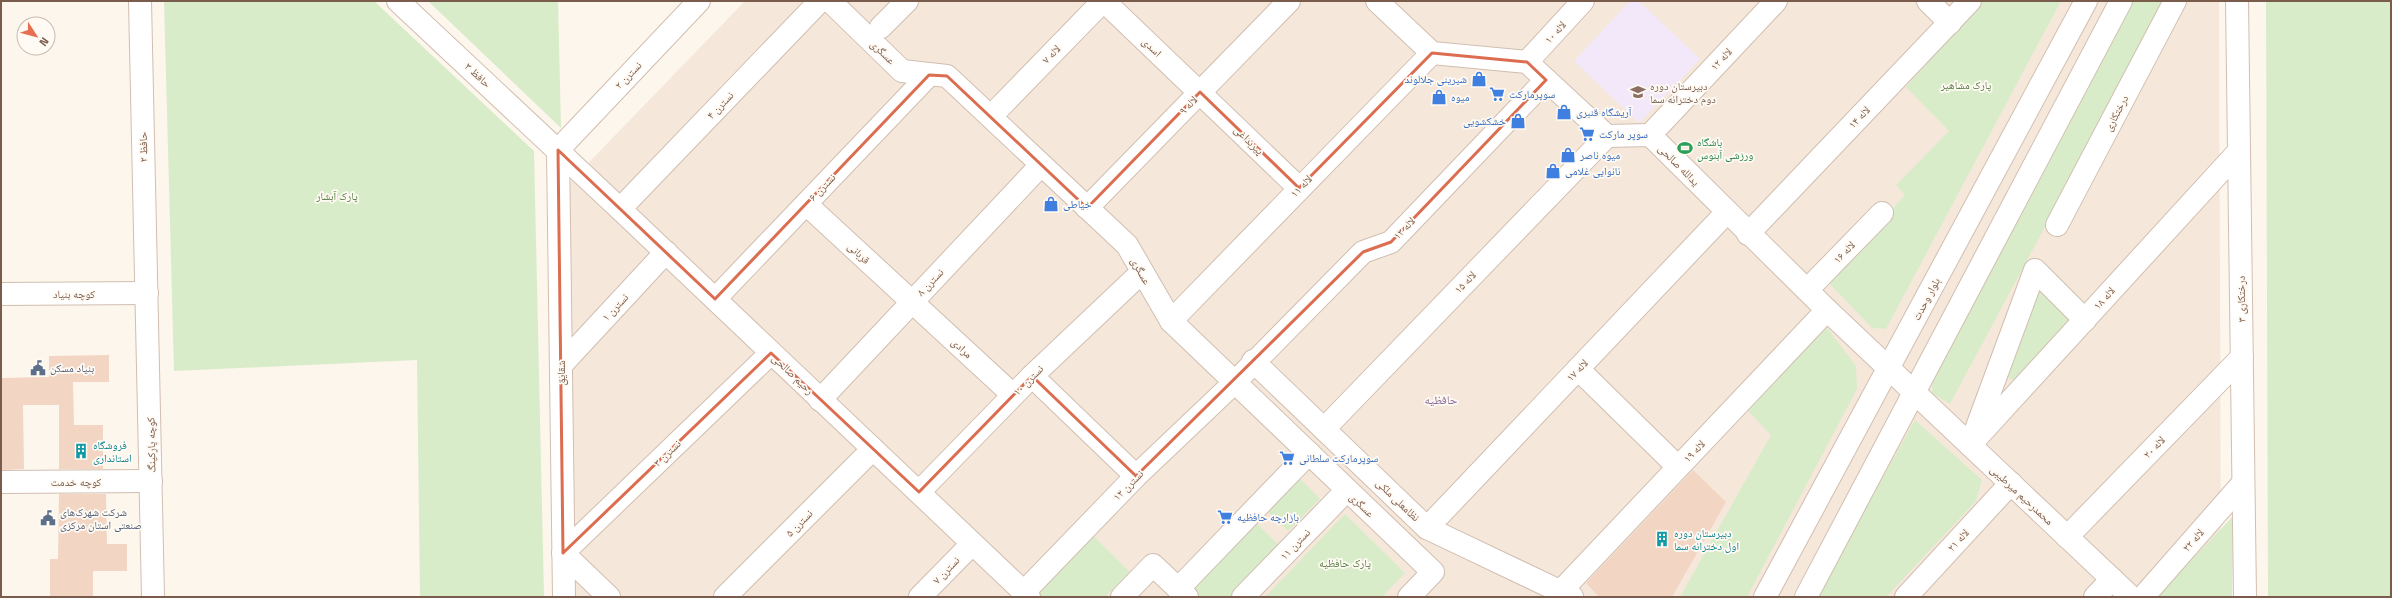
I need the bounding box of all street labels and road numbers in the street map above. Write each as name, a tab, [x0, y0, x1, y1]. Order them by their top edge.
street label: لاله ۱۰	[1541, 18, 1569, 46]
street label: اسدی	[1139, 34, 1165, 60]
street label: عسگری	[868, 37, 899, 67]
street label: لاله ۷	[1039, 41, 1063, 66]
street label: لاله ۱۲	[1707, 45, 1735, 73]
street label: نسترن ۲	[612, 58, 644, 92]
street label: حافظ ۳	[462, 59, 494, 91]
street label: نسترن ۴	[704, 88, 736, 122]
street label: لاله ۹	[1176, 92, 1200, 117]
street label: درختکاری	[2101, 92, 2131, 133]
street label: لاله ۱۴	[1845, 103, 1873, 131]
street label: پیربداغی	[1231, 122, 1267, 158]
street label: حافظ ۲	[136, 132, 150, 162]
street label: یدالله صالحی	[1655, 141, 1703, 189]
street label: نسترن ۶	[806, 170, 838, 204]
street label: لاله ۱۱	[1287, 172, 1315, 200]
street label: لاله ۱۳	[1390, 214, 1418, 242]
street label: لاله ۱۶	[1830, 238, 1858, 266]
street label: قربانی	[845, 239, 873, 267]
street label: عسگری	[1128, 255, 1154, 288]
street label: نسترن ۸	[914, 265, 946, 299]
street label: لاله ۱۵	[1451, 268, 1479, 296]
street label: بلوار وحدت	[1909, 275, 1943, 323]
street label: درختکاری ۳	[2234, 275, 2248, 322]
street label: لاله ۱۸	[2090, 284, 2118, 312]
street label: کوچه بنیاد	[53, 287, 95, 301]
street label: نسترن ۱	[599, 290, 631, 324]
street label: مرادی	[949, 335, 975, 361]
street label: رحیم صالحی	[769, 351, 817, 398]
street label: لاله ۱۷	[1563, 356, 1591, 384]
street label: شقایق	[554, 360, 568, 386]
street label: نسترن ۱۰	[1010, 362, 1046, 398]
street label: کوچه پارکینگ	[144, 417, 159, 473]
street label: لاله ۲۰	[2140, 433, 2168, 461]
street label: نسترن ۳	[650, 437, 684, 469]
street label: لاله ۱۹	[1680, 437, 1708, 465]
street label: محمدرحیم میرطیبی	[1987, 462, 2057, 529]
street label: نسترن ۱۲	[1110, 467, 1146, 503]
street label: کوچه خدمت	[51, 475, 102, 489]
street label: نظامعلی ملکی	[1373, 476, 1423, 524]
street label: عسگری	[1347, 490, 1378, 520]
street label: نسترن ۵	[782, 506, 816, 540]
street label: لاله ۲۲	[2179, 525, 2207, 554]
street label: نسترن ۱۱	[1277, 526, 1313, 562]
street label: لاله ۲۱	[1944, 526, 1972, 554]
street label: نسترن ۷	[930, 553, 962, 587]

